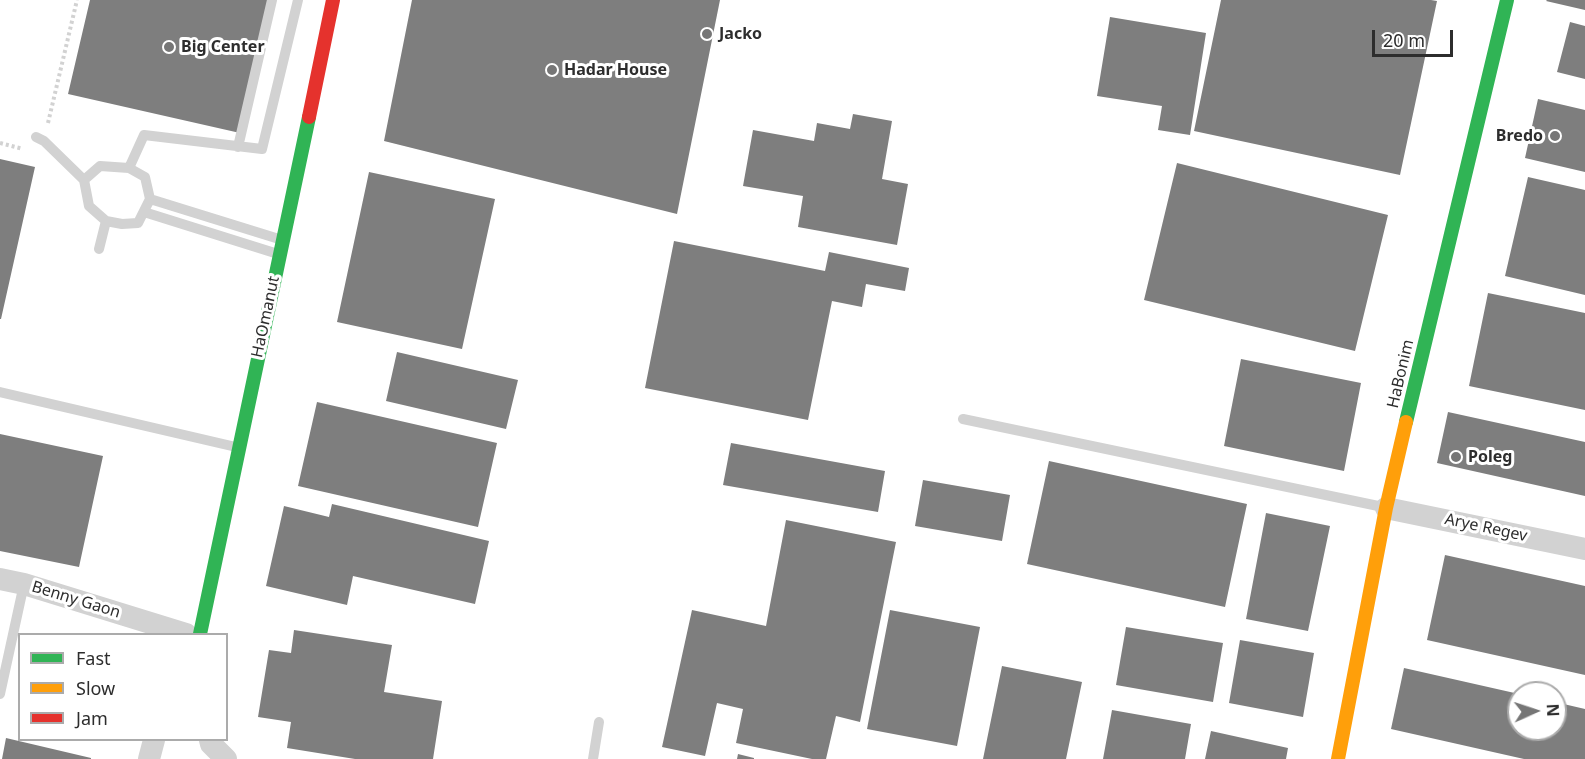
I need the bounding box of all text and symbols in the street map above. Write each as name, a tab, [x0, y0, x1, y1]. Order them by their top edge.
scale bar	[1375, 18, 1456, 56]
place label: Jacko	[719, 24, 762, 44]
marker: Jacko	[700, 27, 714, 41]
text: 20 m	[1383, 28, 1425, 52]
place label: Big Center	[181, 37, 265, 57]
marker: Big Center	[162, 40, 176, 54]
place label: Hadar House	[564, 60, 667, 80]
marker: Hadar House	[545, 63, 559, 77]
place label: Bredo	[1496, 126, 1543, 146]
marker: Bredo	[1548, 129, 1562, 143]
street label: HaOmanut	[248, 275, 284, 359]
street label: HaBonim	[1384, 338, 1418, 410]
place label: Poleg	[1468, 447, 1512, 467]
marker: Poleg	[1449, 450, 1463, 464]
street label: Arye Regev	[1443, 510, 1529, 546]
street label: Benny Gaon	[29, 577, 123, 623]
legend	[18, 633, 228, 741]
text: Fast	[76, 646, 111, 670]
text: Slow	[76, 676, 115, 700]
north arrow	[1507, 681, 1567, 741]
text: N	[1542, 703, 1564, 717]
text: Jam	[76, 706, 108, 730]

